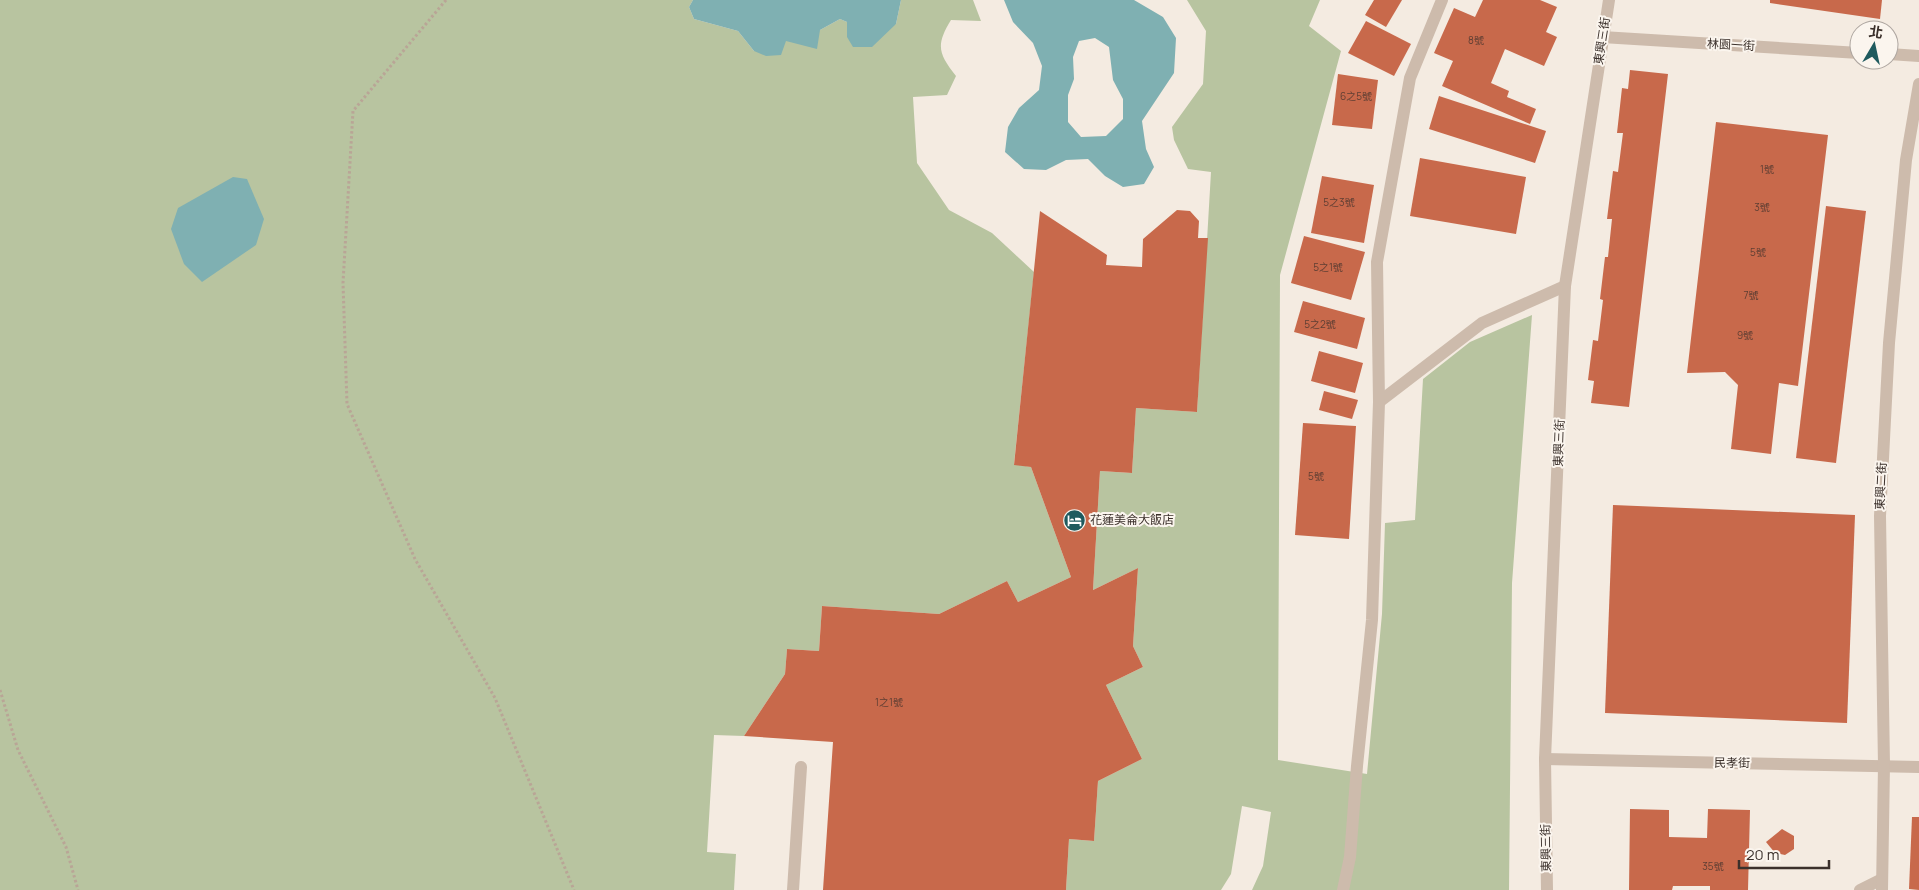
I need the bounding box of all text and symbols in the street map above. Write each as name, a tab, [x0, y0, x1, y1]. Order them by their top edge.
street label: 東興三街	[1589, 16, 1614, 66]
north arrow	[1849, 20, 1899, 70]
text: 北	[1868, 21, 1885, 42]
house number: 8號	[1468, 33, 1484, 47]
street label: 林園一街	[1707, 35, 1755, 54]
house number: 6之5號	[1340, 89, 1372, 103]
house number: 1號	[1760, 162, 1774, 176]
house number: 5之3號	[1323, 195, 1355, 209]
house number: 3號	[1754, 200, 1770, 214]
house number: 5號	[1750, 245, 1766, 259]
house number: 5之1號	[1313, 260, 1343, 274]
house number: 7號	[1743, 288, 1759, 302]
house number: 5之2號	[1304, 317, 1336, 331]
house number: 9號	[1737, 328, 1753, 342]
street label: 東興三街	[1549, 419, 1568, 467]
street label: 東興二街	[1871, 462, 1890, 510]
house number: 5號	[1308, 469, 1324, 483]
hotel icon: 花蓮美侖大飯店	[1062, 508, 1086, 532]
place label: 花蓮美侖大飯店	[1090, 511, 1174, 528]
house number: 1之1號	[875, 695, 903, 709]
street label: 民孝街	[1714, 754, 1750, 771]
street label: 東興三街	[1537, 824, 1554, 872]
scale bar	[1739, 838, 1829, 870]
text: 20 m	[1746, 844, 1779, 865]
house number: 35號	[1702, 859, 1724, 873]

